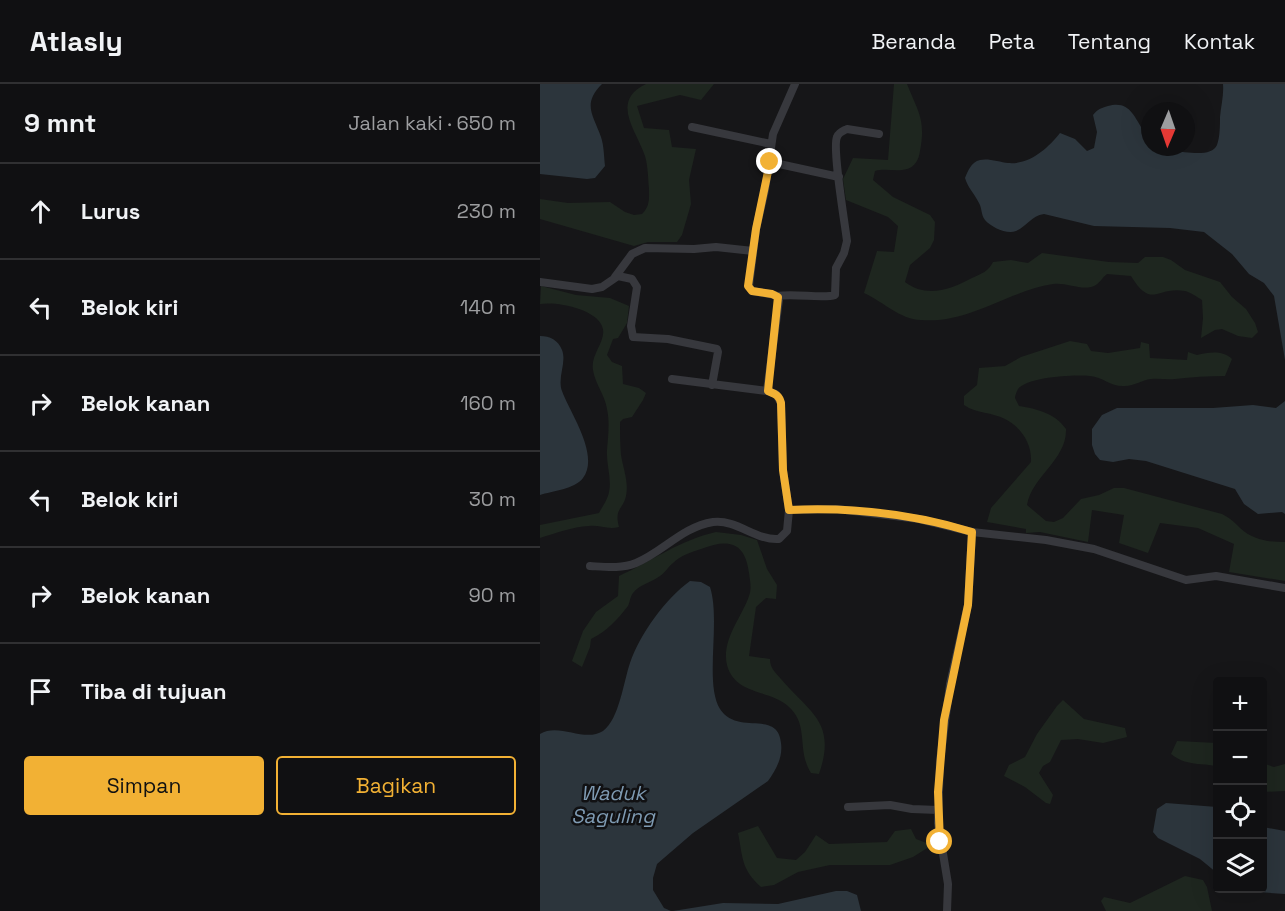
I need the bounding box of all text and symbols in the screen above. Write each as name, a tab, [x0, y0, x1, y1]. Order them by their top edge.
text: Atlasly	[30, 23, 123, 59]
text: Beranda	[871, 28, 956, 55]
text: Peta	[989, 28, 1035, 55]
text: Tentang	[1068, 28, 1151, 55]
text: Kontak	[1184, 28, 1255, 55]
north arrow	[1141, 102, 1195, 156]
text: 9 mnt	[24, 106, 96, 140]
text: Jalan kaki · 650 m	[348, 110, 516, 136]
route end	[756, 148, 782, 174]
icon: ahead	[24, 195, 57, 228]
text: Lurus	[81, 197, 140, 225]
text: 230 m	[457, 198, 516, 224]
icon: left	[24, 291, 57, 324]
text: Belok kiri	[81, 293, 178, 321]
text: 140 m	[460, 294, 516, 320]
icon: right	[24, 387, 57, 420]
text: Belok kanan	[81, 389, 210, 417]
text: 160 m	[460, 390, 516, 416]
icon: left	[24, 483, 57, 516]
text: Belok kiri	[81, 485, 178, 513]
text: 30 m	[469, 486, 516, 512]
icon: right	[24, 579, 57, 612]
text: Belok kanan	[81, 581, 210, 609]
text: 90 m	[469, 582, 516, 608]
icon: arrive	[24, 675, 57, 708]
text: Tiba di tujuan	[81, 677, 227, 705]
map controls	[1213, 677, 1267, 893]
button: +	[1213, 677, 1267, 731]
button: −	[1213, 731, 1267, 785]
button: Simpan	[24, 756, 264, 815]
button: Bagikan	[276, 756, 516, 815]
water label: Waduk Saguling	[571, 780, 656, 829]
button: locate	[1213, 785, 1267, 839]
route start	[926, 828, 952, 854]
button: layers	[1213, 839, 1267, 893]

